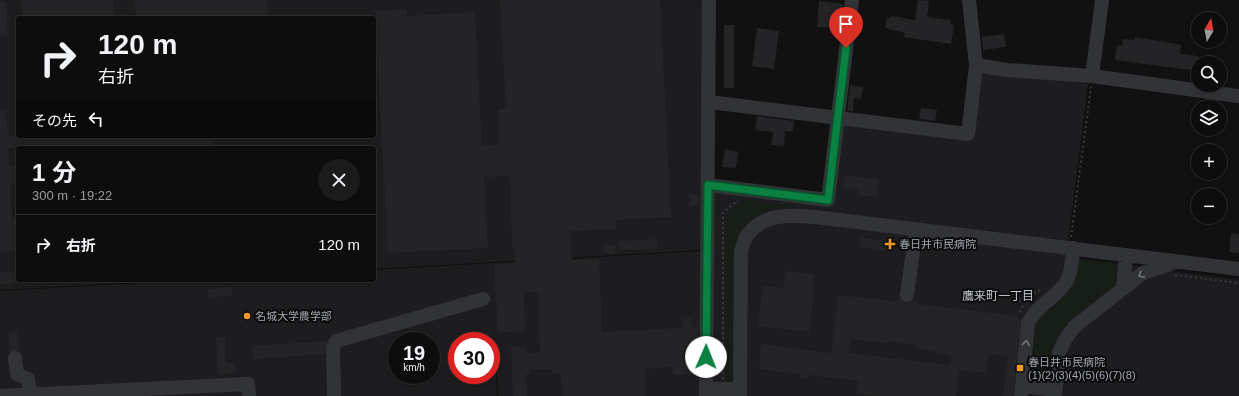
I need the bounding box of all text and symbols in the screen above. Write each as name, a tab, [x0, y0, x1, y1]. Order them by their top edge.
pin	[829, 7.0, 863, 48]
north arrow	[1191, 12, 1227, 48]
map controls	[1191, 12, 1227, 224]
icon: arrive	[835, 13, 857, 35]
text: 120 m	[98, 29, 177, 60]
icon: right	[32, 32, 84, 84]
button: search	[1191, 56, 1227, 92]
text: 右折	[98, 67, 134, 87]
button: layers	[1191, 100, 1227, 136]
icon: left	[85, 108, 107, 130]
text: その先	[32, 112, 77, 129]
button: +	[1191, 144, 1227, 180]
text: 1 分	[32, 159, 76, 186]
button: close	[318, 159, 360, 201]
text: 300 m · 19:22	[32, 188, 112, 203]
button: −	[1191, 188, 1227, 224]
icon: right	[32, 234, 54, 256]
text: 120 m	[318, 236, 360, 253]
text: 右折	[66, 237, 96, 254]
marker: 春日井市民病院	[884, 238, 896, 250]
place label: 春日井市民病院	[899, 238, 976, 250]
one-way arrow	[1138, 271, 1145, 278]
district label: 鷹来町一丁目	[962, 289, 1034, 303]
place label: 名城大学農学部	[255, 310, 332, 322]
marker: 名城大学農学部	[242, 311, 252, 321]
speed limit sign: 30	[448, 332, 500, 384]
position arrow	[685, 336, 727, 378]
one-way arrow	[1022, 340, 1031, 346]
text: 19	[403, 342, 425, 364]
place label: 春日井市民病院 (1)(2)(3)(4)(5)(6)(7)(8)	[1028, 356, 1136, 381]
text: km/h	[403, 362, 425, 373]
marker: 春日井市民病院 (1)(2)(3)(4)(5)(6)(7)(8)	[1015, 363, 1025, 373]

